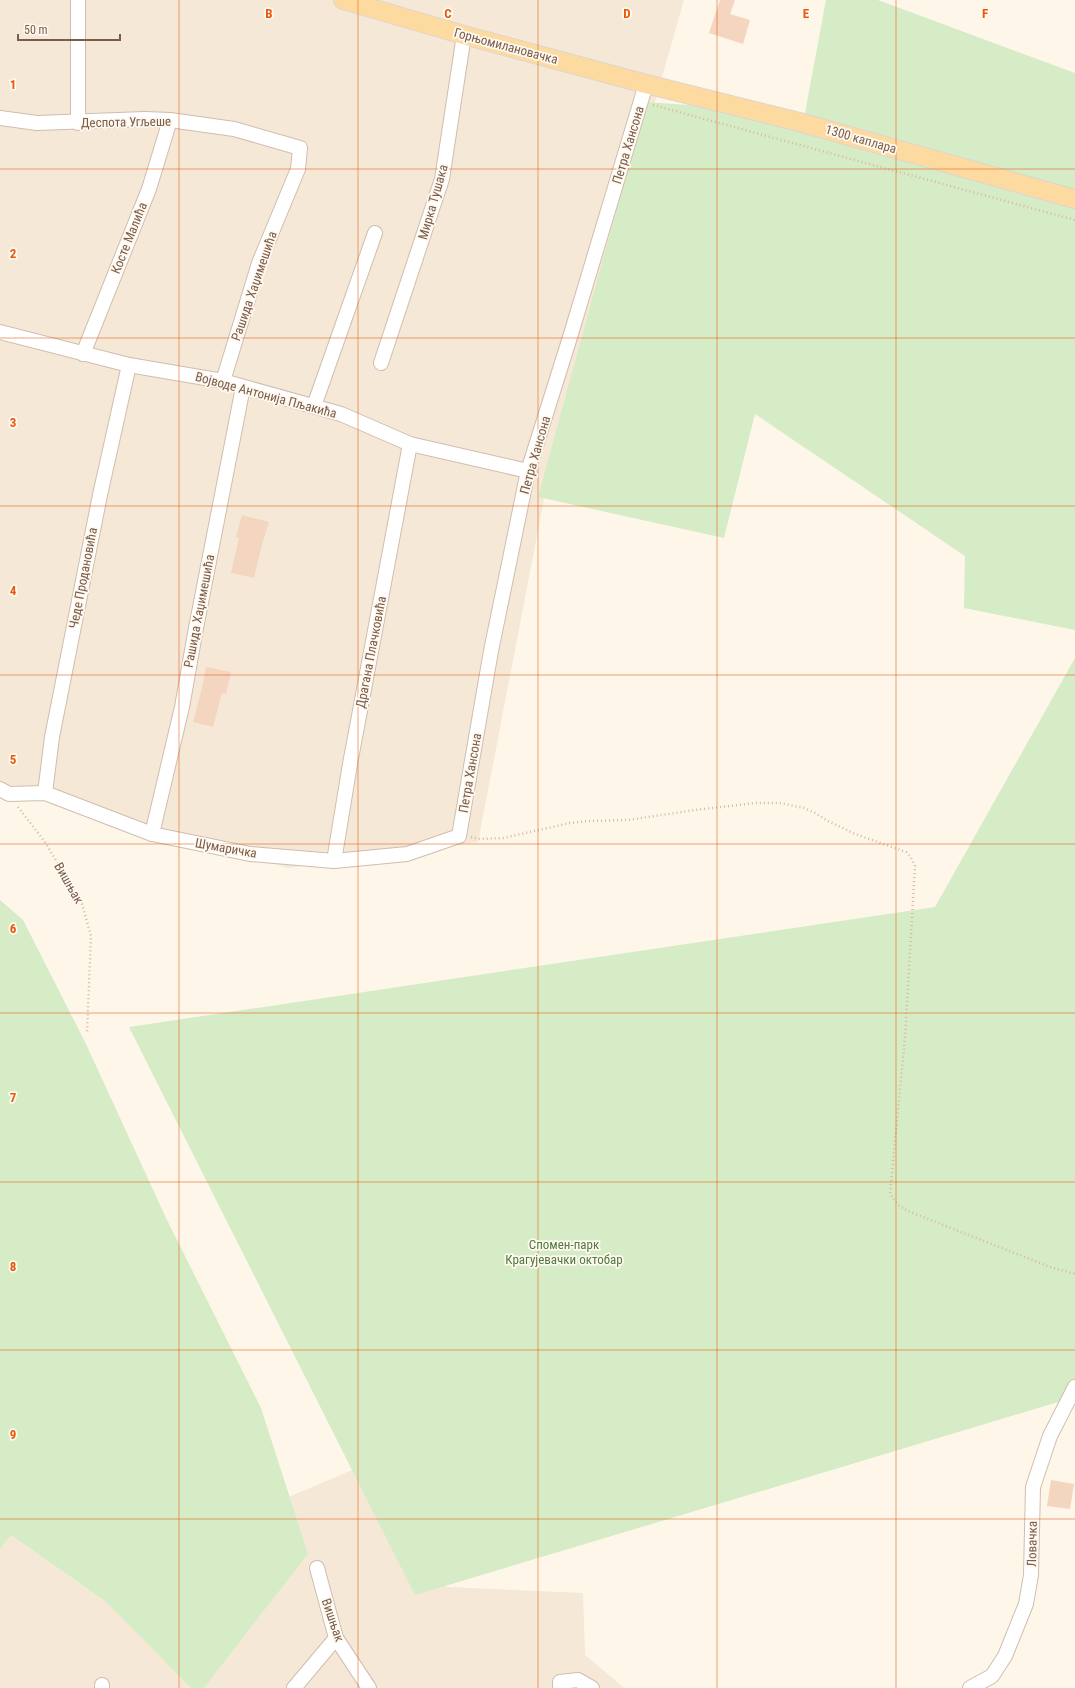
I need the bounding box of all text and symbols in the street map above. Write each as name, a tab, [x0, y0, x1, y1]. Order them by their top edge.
text: B	[265, 6, 273, 21]
text: C	[444, 6, 452, 21]
text: D	[623, 6, 631, 21]
text: E	[803, 6, 810, 21]
text: F	[982, 6, 988, 21]
scale bar	[18, 16, 120, 42]
text: 50 m	[24, 23, 48, 37]
street label: Горњомилановачка	[452, 25, 560, 67]
text: 1	[10, 77, 16, 92]
street label: Петра Хансона	[609, 104, 647, 186]
street label: Деспота Угљеше	[81, 114, 171, 130]
street label: 1300 каплара	[824, 122, 898, 156]
street label: Мирка Тушака	[415, 163, 451, 241]
street label: Косте Малића	[108, 200, 150, 276]
street label: Рашида Хаџимешића	[228, 229, 280, 343]
text: 2	[10, 246, 17, 261]
street label: Војводе Антонија Пљакића	[194, 369, 338, 421]
street label: Петра Хансона	[517, 414, 553, 496]
text: 3	[10, 415, 16, 430]
street label: Чеде Продановића	[66, 526, 100, 630]
street label: Рашида Хаџимешића	[181, 553, 217, 669]
text: 4	[10, 583, 17, 598]
street label: Драгана Плачковића	[353, 595, 389, 709]
street label: Петра Хансона	[456, 732, 484, 814]
text: 5	[10, 752, 17, 767]
street label: Шумаричка	[194, 835, 258, 861]
street label: Вишњак	[51, 860, 87, 907]
text: 6	[10, 921, 17, 936]
text: 7	[10, 1090, 17, 1105]
park label: Спомен-парк Крагујевачки октобар	[505, 1237, 623, 1267]
text: 8	[10, 1259, 16, 1274]
text: 9	[10, 1427, 16, 1442]
street label: Ловачка	[1024, 1521, 1040, 1567]
street label: Вишњак	[319, 1596, 348, 1644]

